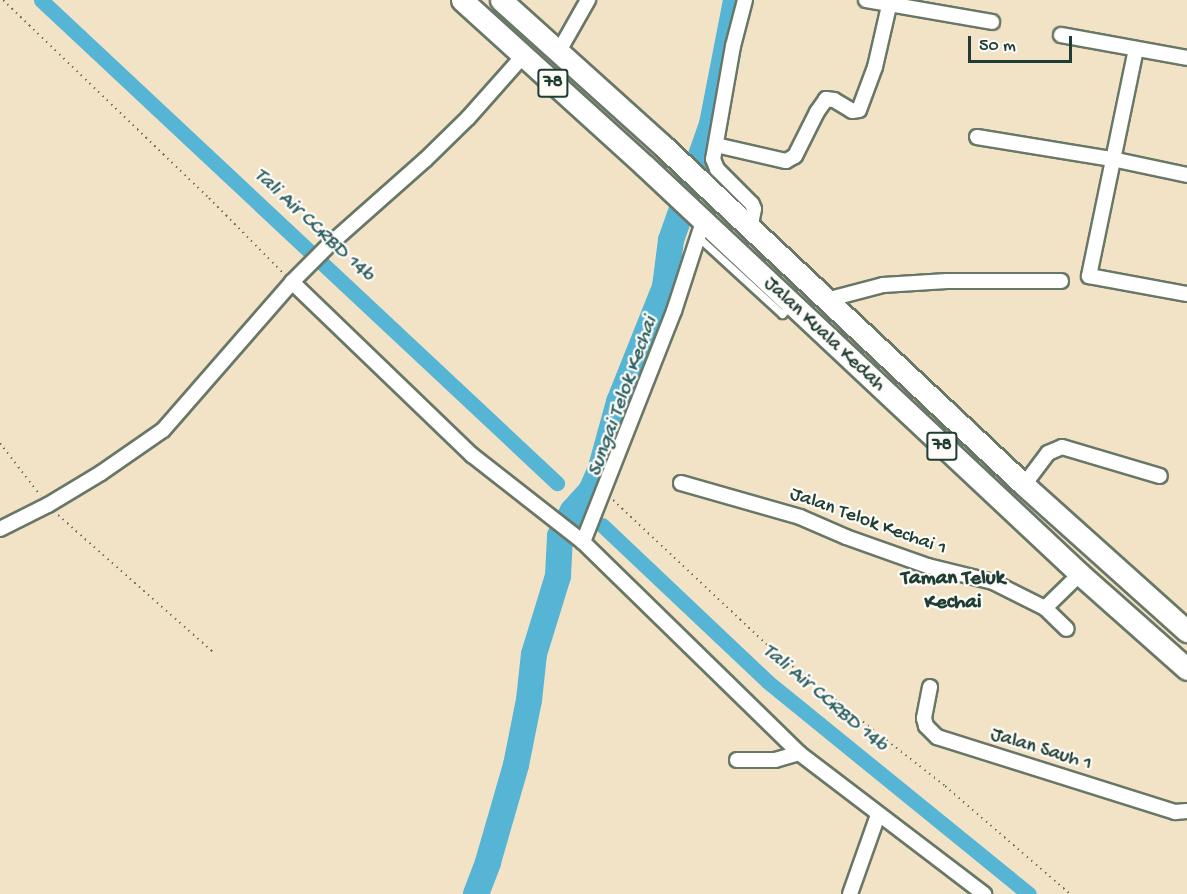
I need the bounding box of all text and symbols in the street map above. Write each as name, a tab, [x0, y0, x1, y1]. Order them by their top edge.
scale bar	[971, 24, 1074, 62]
text: 50 m	[979, 36, 1016, 57]
road number: 78	[536, 68, 570, 98]
water label: Tali Air CCRBD 14b	[247, 164, 379, 288]
street label: Jalan Kuala Kedah	[758, 272, 890, 398]
water label: Sungai Telok Kechai	[583, 314, 665, 480]
road number: 78	[926, 431, 958, 461]
street label: Jalan Telok Kechai 1	[786, 483, 950, 561]
district label: Taman Teluk Kechai	[901, 567, 1005, 617]
water label: Tali Air CCRBD 14b	[756, 639, 892, 759]
street label: Jalan Sauh 1	[987, 723, 1095, 777]

